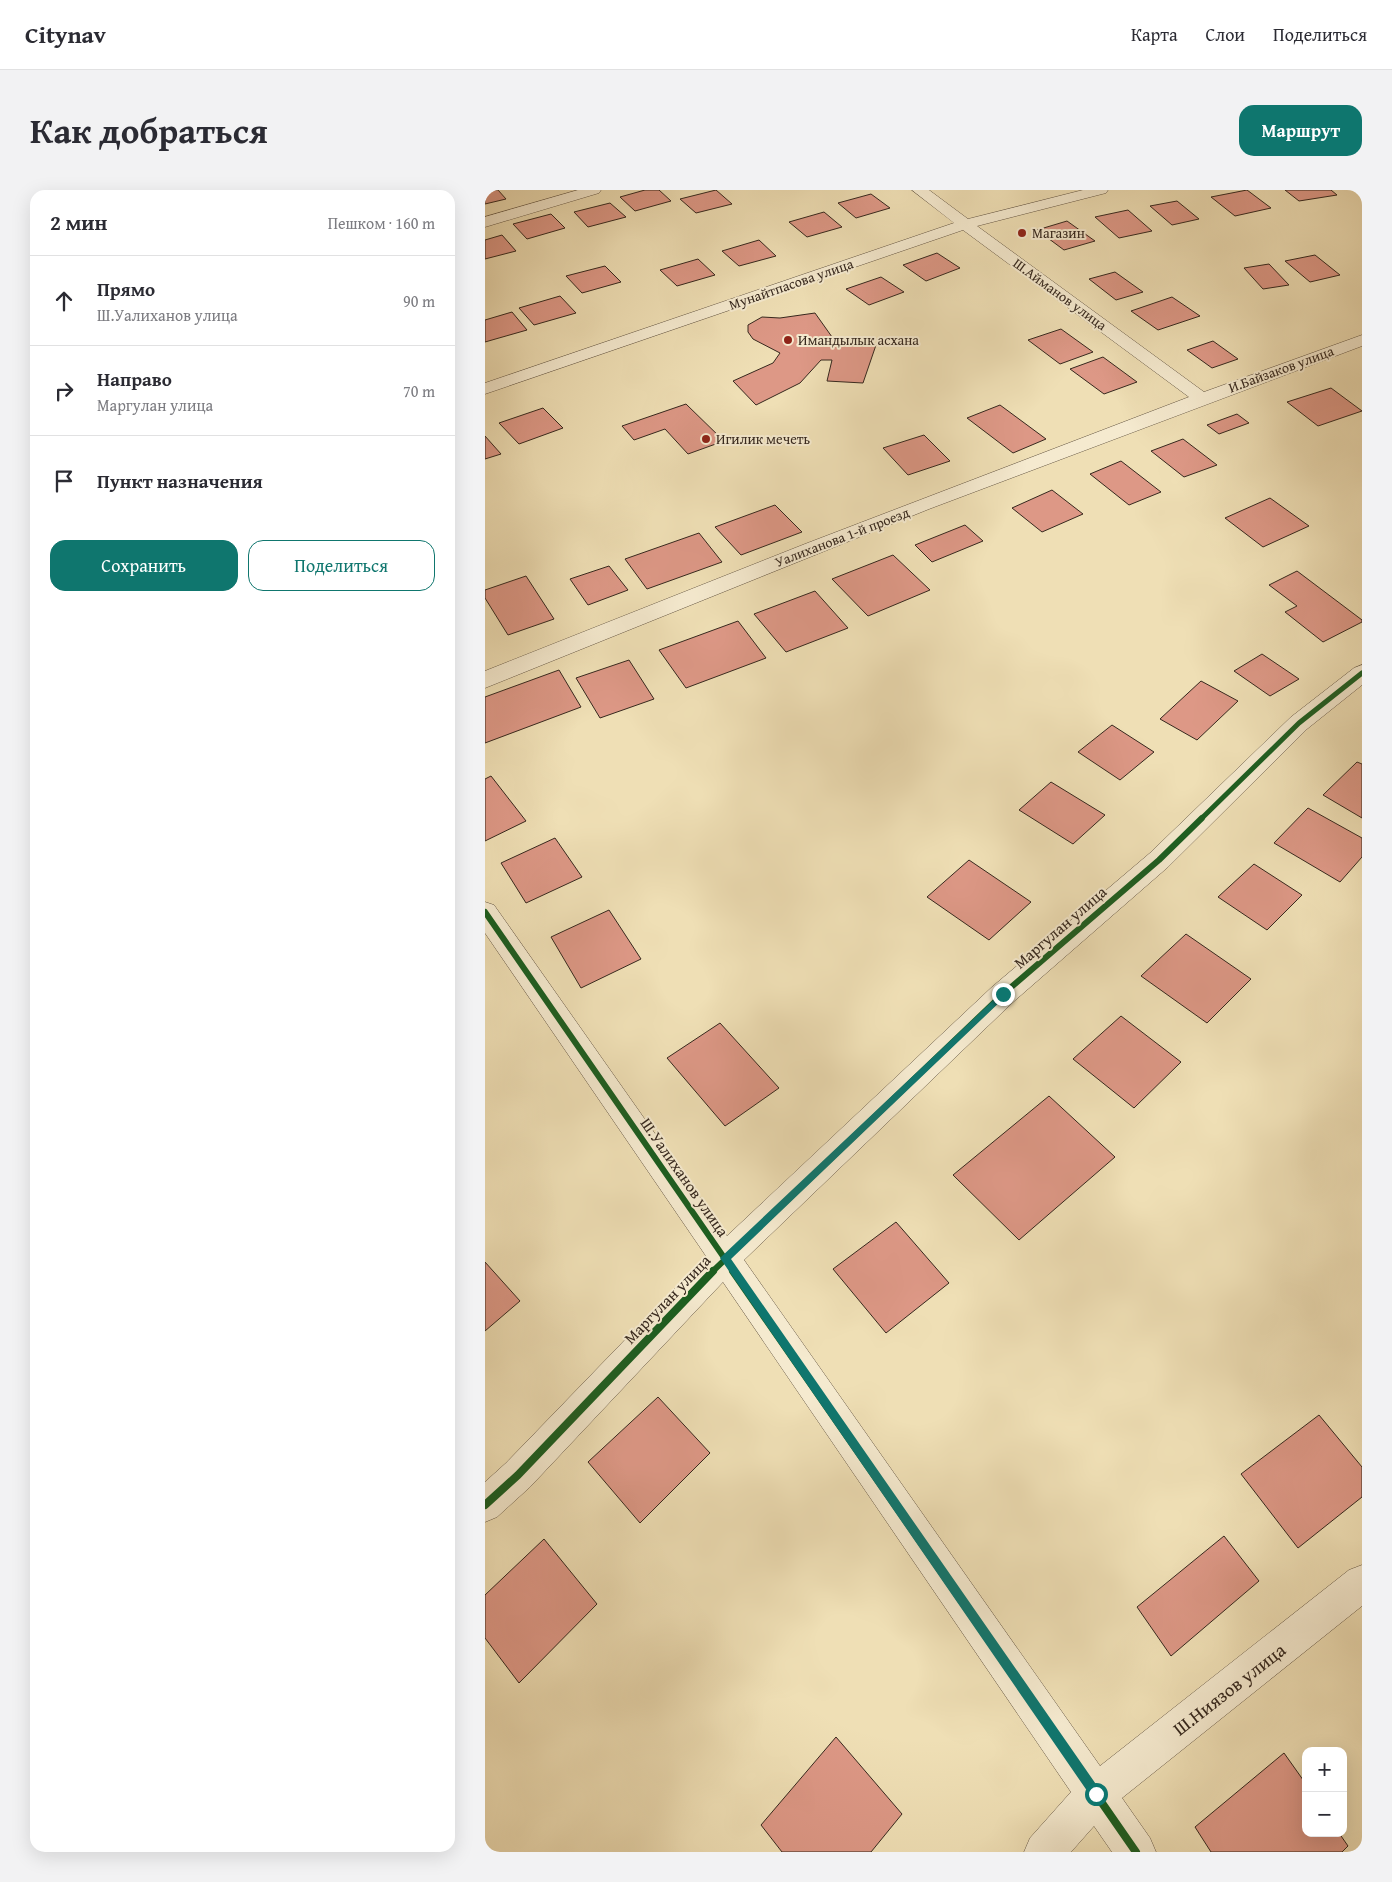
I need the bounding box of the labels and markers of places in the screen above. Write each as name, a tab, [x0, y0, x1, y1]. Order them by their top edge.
place label: Магазин	[1032, 223, 1085, 243]
marker: Магазин	[1016, 227, 1028, 239]
place label: Имандылык асхана	[798, 330, 919, 350]
marker: Имандылык асхана	[782, 334, 794, 346]
place label: Игилик мечеть	[716, 429, 811, 449]
marker: Игилик мечеть	[700, 433, 712, 445]

